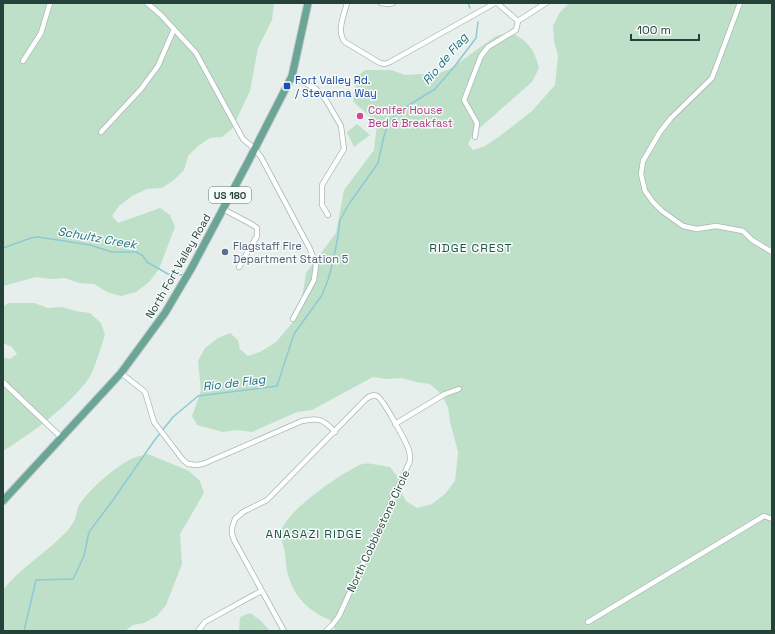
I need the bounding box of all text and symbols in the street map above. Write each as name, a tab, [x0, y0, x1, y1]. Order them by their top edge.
scale bar	[631, 16, 699, 42]
text: 100 m	[637, 22, 671, 38]
water label: Rio de Flag	[419, 29, 472, 88]
place label: Fort Valley Rd. / Stevanna Way	[295, 73, 377, 100]
marker: Fort Valley Rd. / Stevanna Way	[282, 81, 292, 91]
place label: Conifer House Bed & Breakfast	[368, 103, 453, 130]
marker: Conifer House Bed & Breakfast	[355, 111, 365, 121]
road number: US 180	[209, 187, 251, 203]
street label: North Fort Valley Road	[142, 211, 214, 321]
water label: Schultz Creek	[56, 223, 139, 253]
place label: Flagstaff Fire Department Station 5	[233, 239, 349, 266]
district label: RIDGE CREST	[429, 240, 513, 256]
marker: Flagstaff Fire Department Station 5	[220, 247, 230, 257]
water label: Rio de Flag	[202, 371, 267, 395]
street label: North Cobblestone Circle	[344, 468, 412, 594]
district label: ANASAZI RIDGE	[265, 526, 363, 542]

